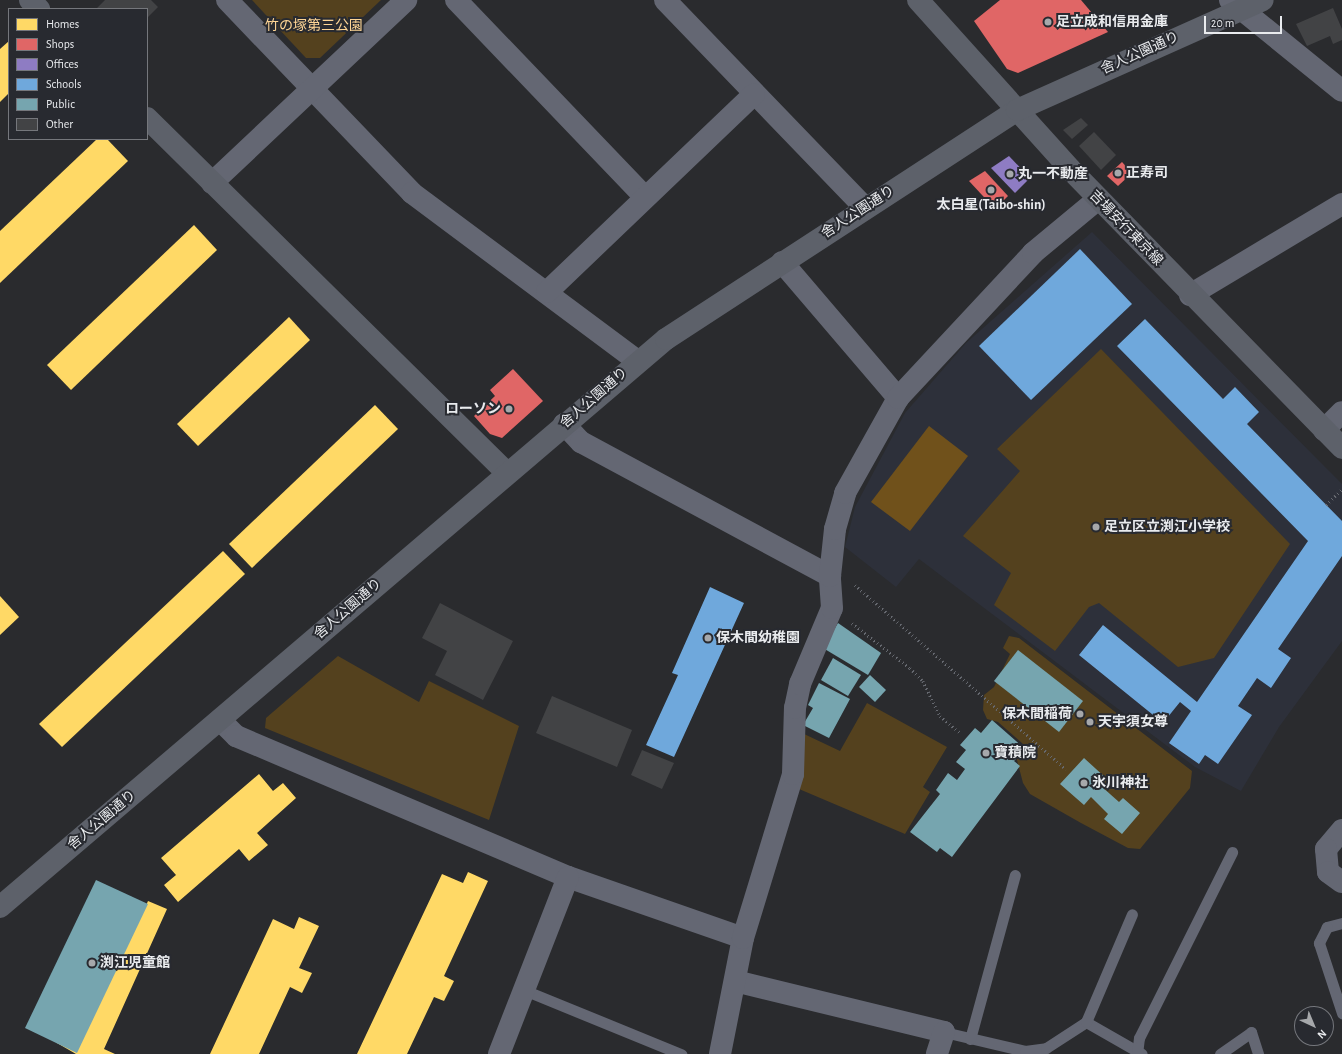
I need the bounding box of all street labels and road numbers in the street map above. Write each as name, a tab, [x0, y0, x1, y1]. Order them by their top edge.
street label: 舎人公園通り	[1098, 28, 1182, 78]
street label: 舎人公園通り	[818, 182, 898, 242]
street label: 吉場安行東京線	[1086, 187, 1166, 269]
street label: 舎人公園通り	[557, 364, 631, 432]
street label: 舎人公園通り	[311, 575, 385, 643]
street label: 舎人公園通り	[64, 787, 140, 853]

